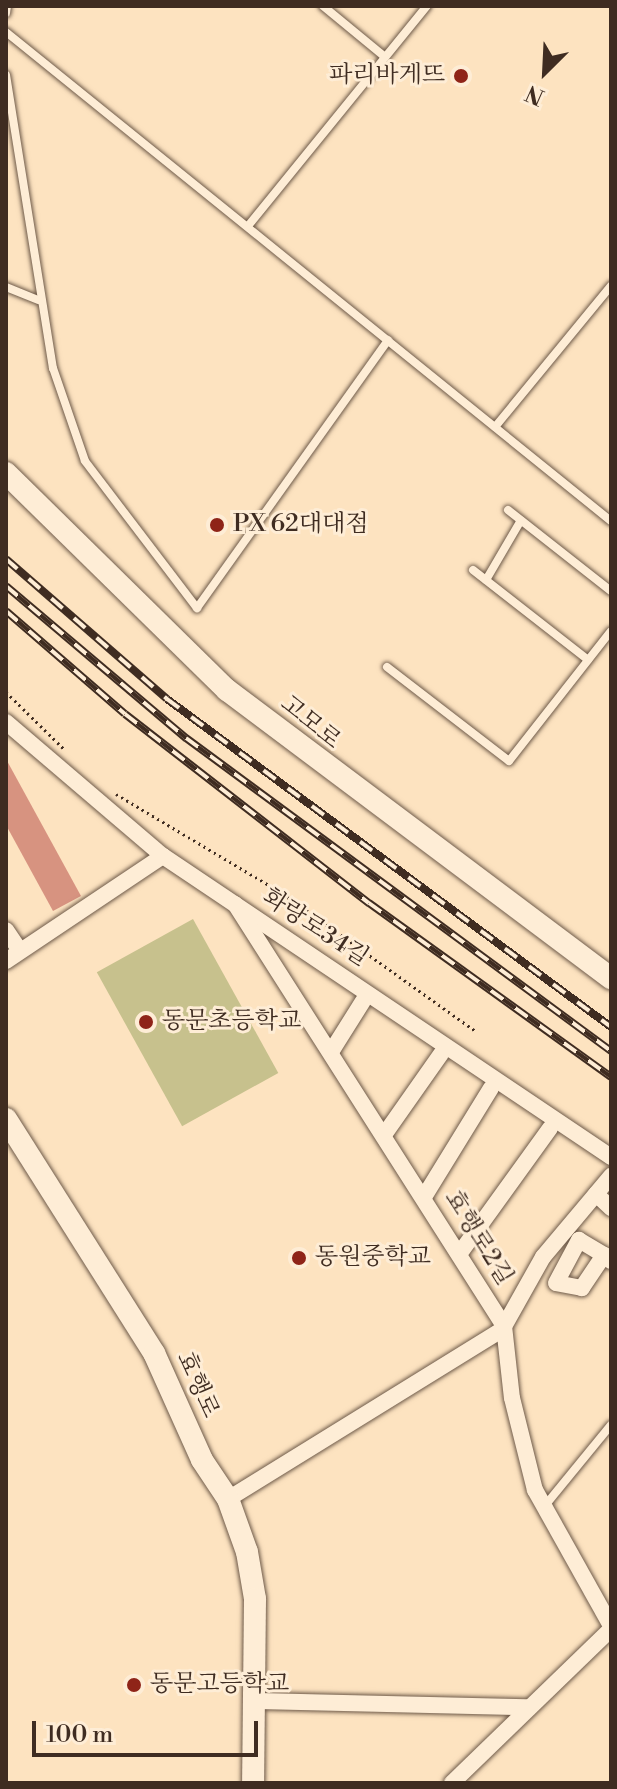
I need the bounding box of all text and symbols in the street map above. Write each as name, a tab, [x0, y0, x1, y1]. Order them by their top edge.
north arrow	[505, 32, 585, 112]
place label: 파리바게뜨	[329, 62, 445, 90]
marker: 파리바게뜨	[452, 67, 470, 85]
text: N	[522, 79, 548, 110]
place label: PX 62대대점	[233, 511, 368, 539]
marker: PX 62대대점	[208, 516, 226, 534]
street label: 고모로	[274, 690, 346, 756]
street label: 화랑로34길	[257, 883, 373, 973]
place label: 동문초등학교	[162, 1008, 301, 1036]
marker: 동문초등학교	[137, 1013, 155, 1031]
street label: 효행로2길	[438, 1185, 518, 1291]
place label: 동원중학교	[315, 1244, 431, 1272]
marker: 동원중학교	[290, 1249, 308, 1267]
street label: 효행로	[170, 1347, 224, 1423]
place label: 동문고등학교	[150, 1671, 289, 1699]
marker: 동문고등학교	[125, 1676, 143, 1694]
scale bar	[36, 1705, 262, 1755]
text: 100 m	[46, 1720, 113, 1750]

